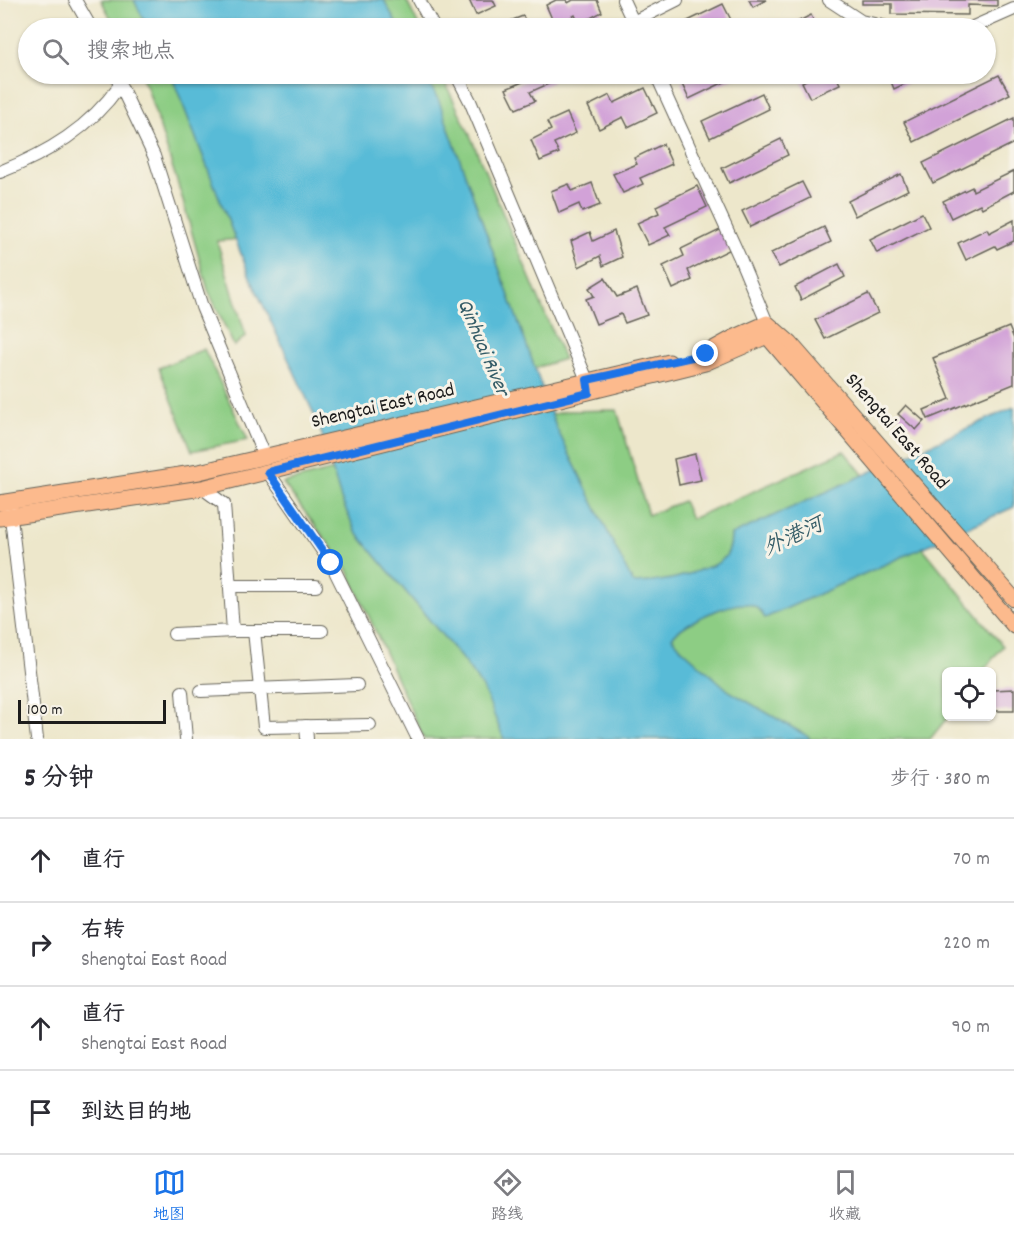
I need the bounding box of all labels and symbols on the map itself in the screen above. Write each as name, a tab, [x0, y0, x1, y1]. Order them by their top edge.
water label: Qinhuai River	[448, 295, 517, 403]
route end	[692, 340, 718, 366]
street label: Shengtai East Road	[838, 368, 954, 496]
street label: Shengtai East Road	[309, 377, 457, 437]
water label: 外港河	[759, 510, 832, 565]
route start	[317, 549, 343, 575]
scale bar	[18, 697, 166, 724]

